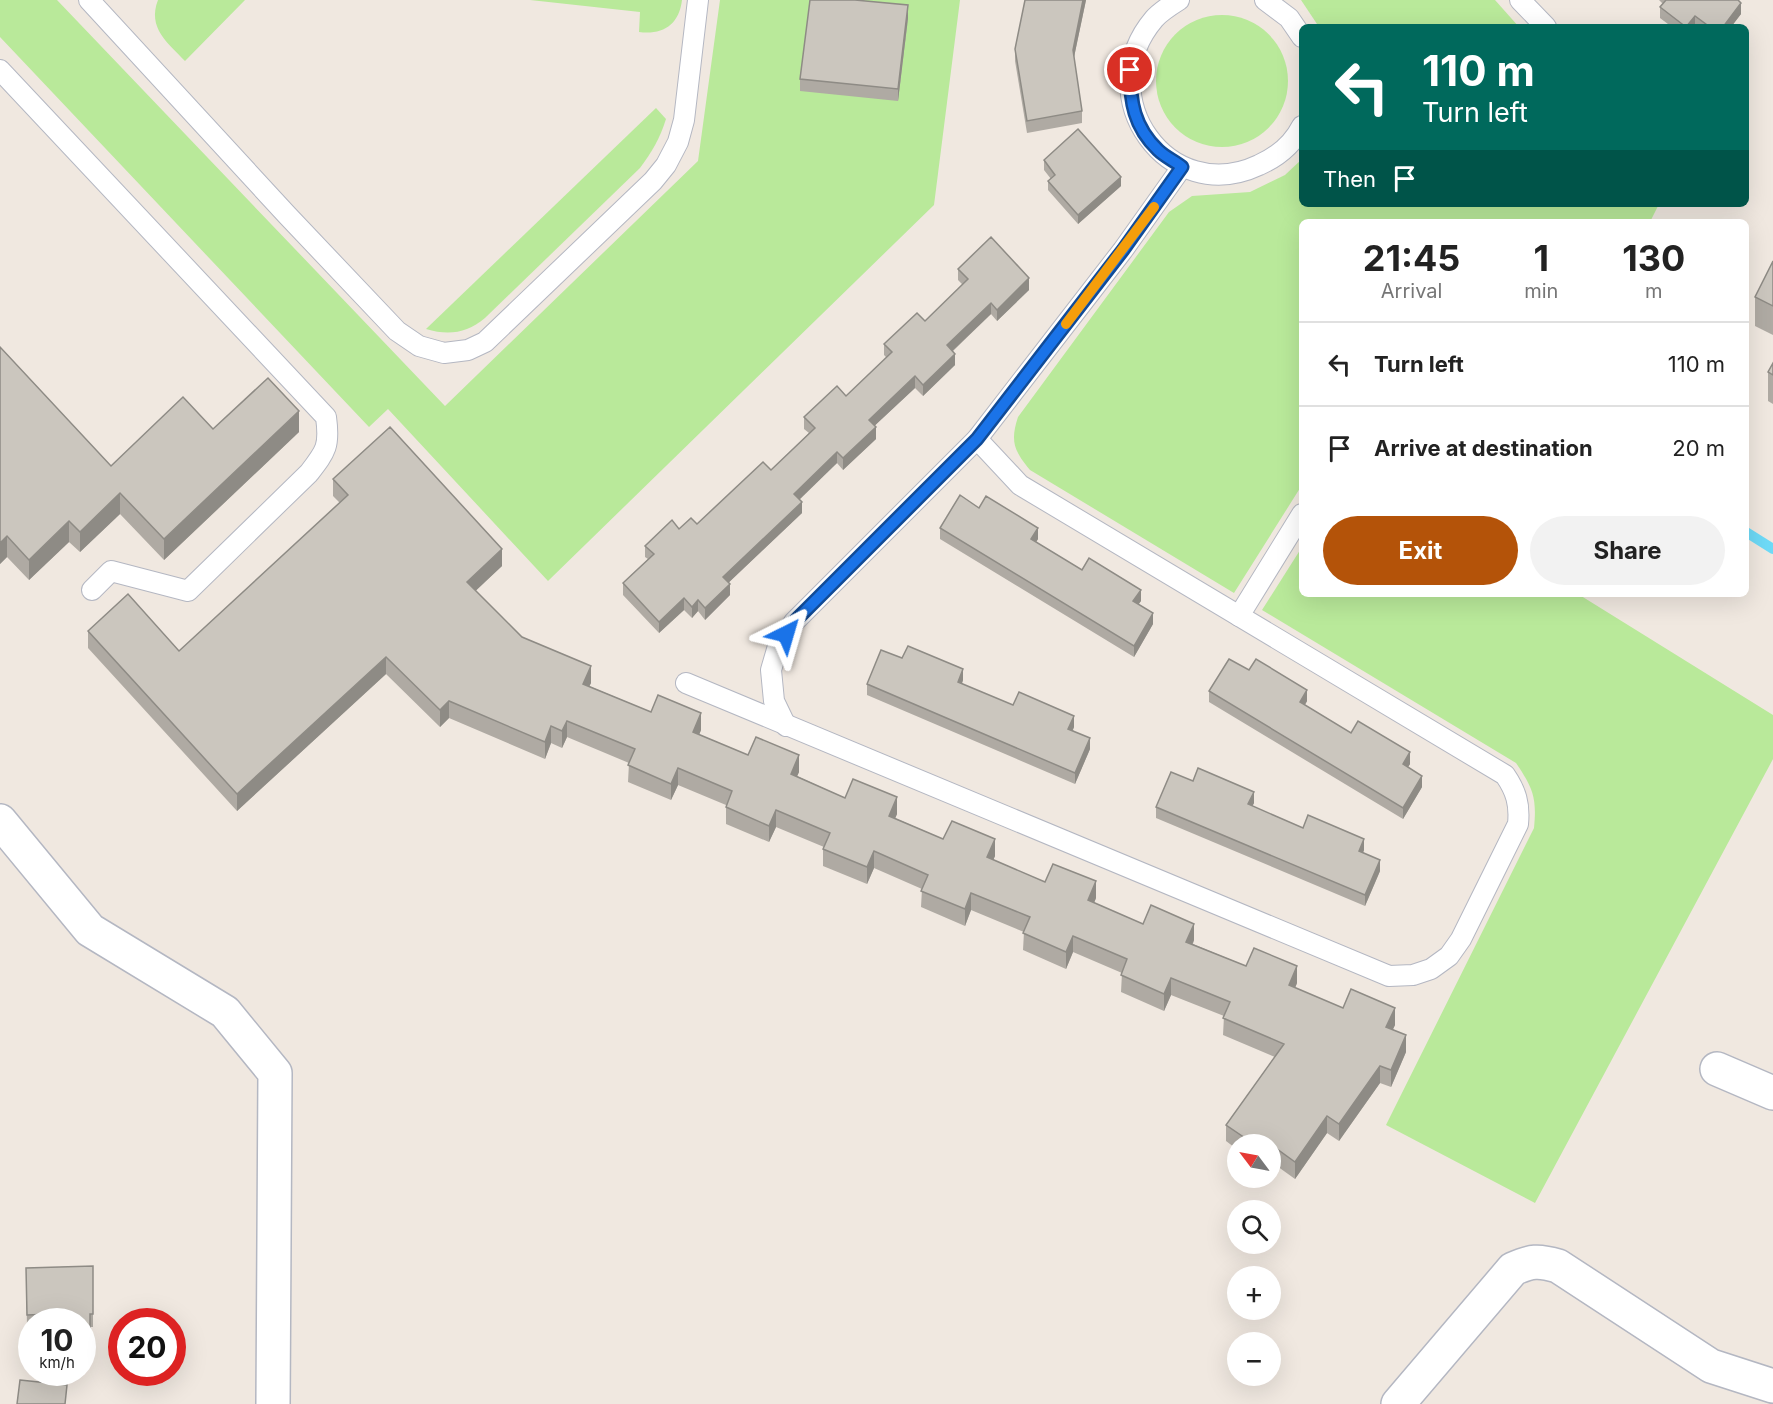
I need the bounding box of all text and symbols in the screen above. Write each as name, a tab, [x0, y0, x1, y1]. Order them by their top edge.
pin	[1104, 44, 1155, 95]
text: 110 m	[1422, 45, 1535, 96]
icon: left	[1323, 48, 1401, 126]
icon: arrive	[1113, 53, 1146, 86]
text: Turn left	[1422, 96, 1528, 129]
icon: arrive	[1388, 162, 1421, 195]
text: Then	[1323, 166, 1376, 192]
text: 21:45	[1363, 236, 1460, 280]
text: 1	[1534, 236, 1549, 280]
text: 130	[1622, 236, 1685, 280]
text: Arrival	[1381, 279, 1442, 303]
text: min	[1524, 279, 1558, 303]
text: m	[1645, 279, 1662, 303]
icon: left	[1323, 348, 1356, 381]
text: Turn left	[1374, 351, 1464, 377]
text: 110 m	[1668, 351, 1725, 377]
icon: arrive	[1323, 432, 1356, 465]
text: Arrive at destination	[1374, 435, 1593, 461]
text: 20 m	[1672, 435, 1725, 461]
button: Exit	[1323, 516, 1518, 585]
button: Share	[1530, 516, 1725, 585]
position arrow	[754, 602, 818, 666]
north arrow	[1227, 1134, 1281, 1188]
map controls	[1227, 1134, 1281, 1386]
button: search	[1227, 1200, 1281, 1254]
button: +	[1227, 1266, 1281, 1320]
speed limit sign: 20	[108, 1308, 186, 1386]
text: 10	[40, 1322, 74, 1358]
button: −	[1227, 1332, 1281, 1386]
text: km/h	[39, 1353, 75, 1372]

